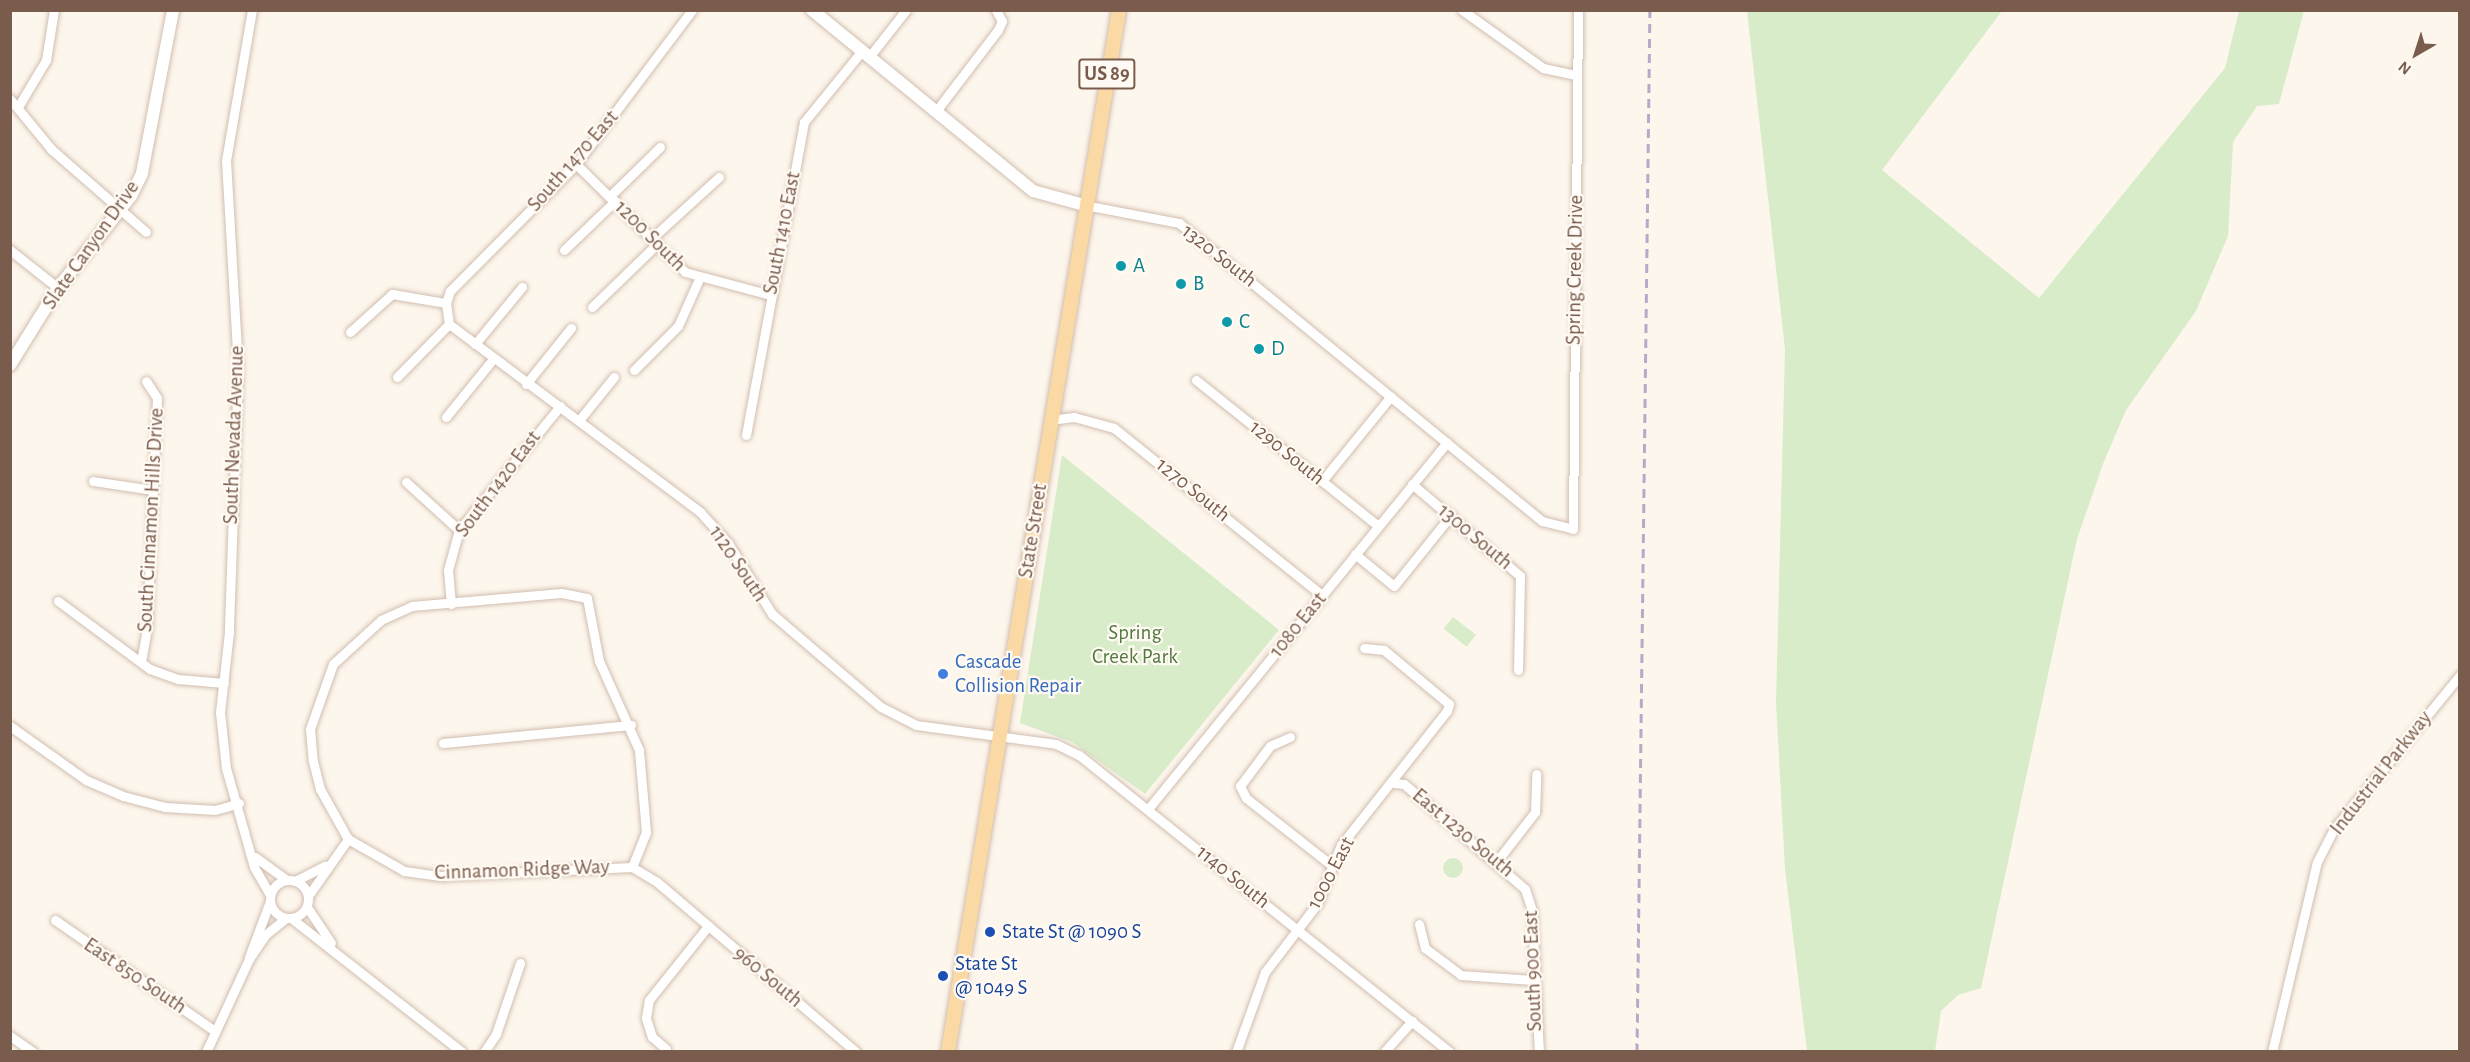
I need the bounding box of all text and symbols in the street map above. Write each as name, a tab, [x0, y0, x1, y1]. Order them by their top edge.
north arrow	[2386, 24, 2446, 84]
road number: US 89	[1077, 57, 1137, 91]
text: N	[2395, 58, 2414, 78]
street label: South 1470 East	[522, 105, 624, 217]
street label: South 1410 East	[758, 169, 806, 297]
street label: Slate Canyon Drive	[37, 176, 145, 314]
street label: 1200 South	[609, 195, 691, 277]
street label: Spring Creek Drive	[1561, 195, 1589, 345]
street label: 1320 South	[1177, 219, 1261, 293]
place label: A	[1133, 253, 1145, 279]
marker: A	[1114, 259, 1128, 273]
place label: B	[1193, 271, 1204, 297]
marker: B	[1174, 277, 1188, 291]
place label: C	[1239, 309, 1250, 335]
marker: C	[1220, 315, 1234, 329]
place label: D	[1271, 336, 1285, 362]
marker: D	[1252, 342, 1266, 356]
street label: South Nevada Avenue	[218, 345, 250, 525]
street label: South Cinnamon Hills Drive	[133, 407, 169, 633]
street label: 1290 South	[1244, 415, 1330, 491]
street label: South 1420 East	[450, 426, 546, 542]
street label: 1270 South	[1151, 452, 1235, 528]
street label: State Street	[1013, 482, 1053, 580]
street label: 1300 South	[1433, 499, 1517, 575]
street label: 1120 South	[703, 521, 773, 607]
street label: 1080 East	[1264, 587, 1332, 663]
park label: Spring Creek Park	[1092, 620, 1178, 670]
place label: Cascade Collision Repair	[955, 649, 1081, 699]
marker: Cascade Collision Repair	[936, 667, 950, 681]
street label: Industrial Parkway	[2325, 706, 2437, 840]
street label: East 1230 South	[1407, 783, 1519, 883]
street label: 1000 East	[1302, 833, 1360, 913]
street label: 1140 South	[1191, 840, 1275, 914]
street label: Cinnamon Ridge Way	[434, 854, 610, 886]
street label: South 900 East	[1518, 910, 1548, 1032]
place label: State St @ 1090 S	[1002, 919, 1141, 945]
marker: State St @ 1090 S	[983, 925, 997, 939]
street label: East 850 South	[79, 932, 191, 1020]
street label: 960 South	[728, 941, 808, 1013]
place label: State St @ 1049 S	[955, 951, 1027, 1001]
marker: State St @ 1049 S	[936, 969, 950, 983]

